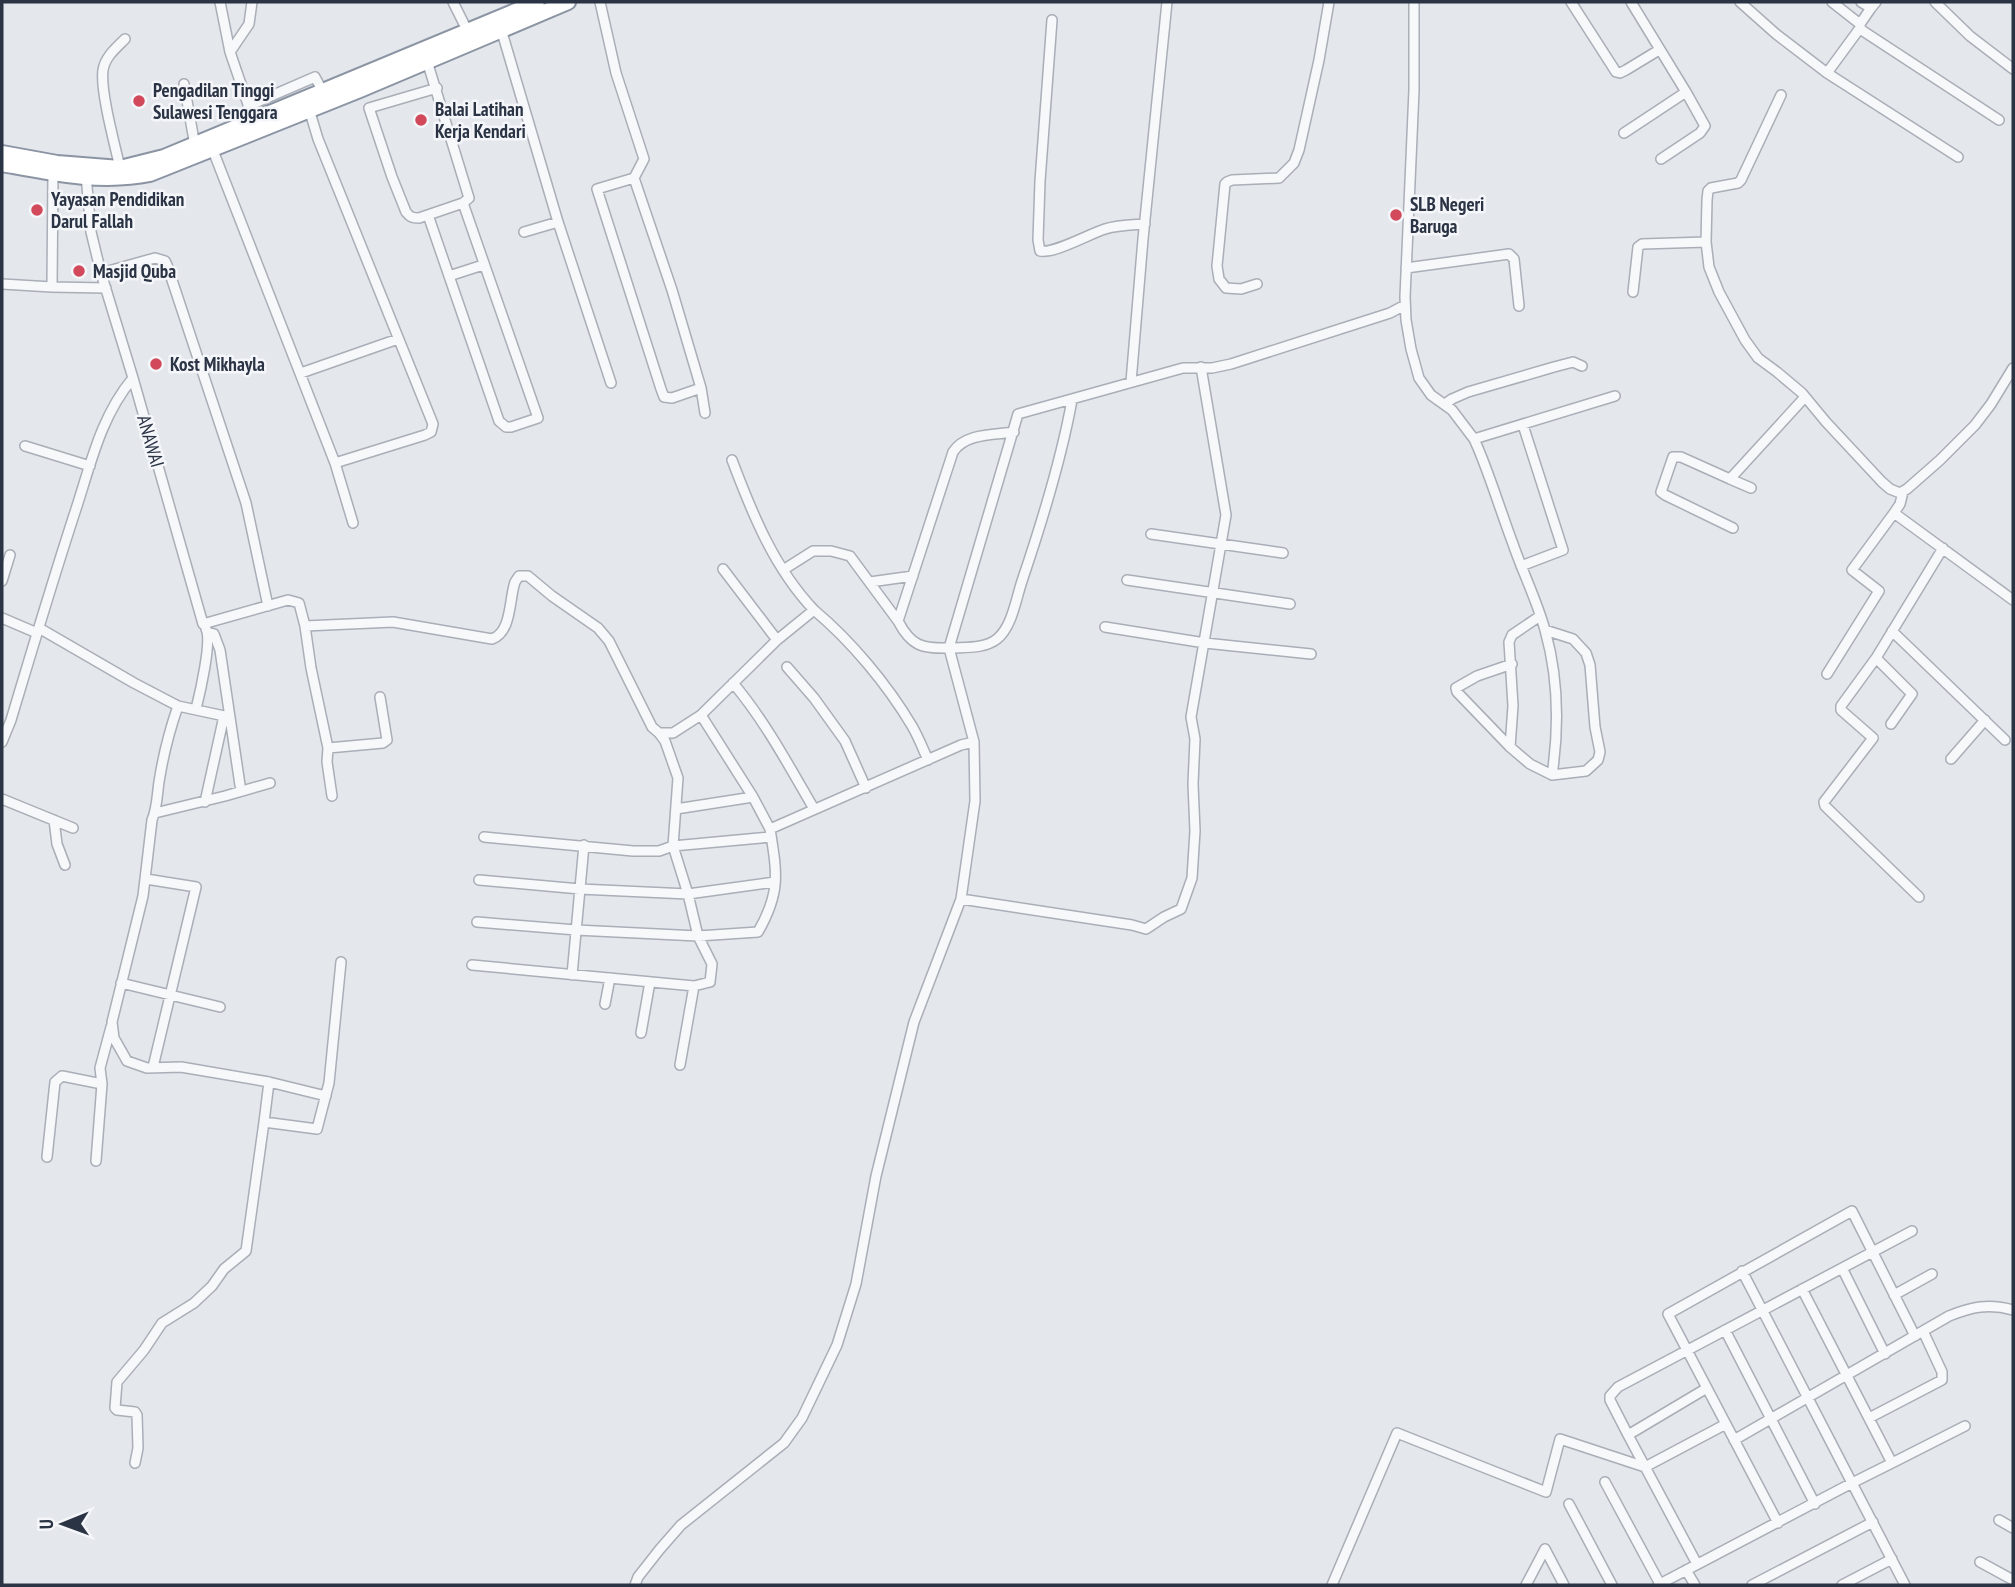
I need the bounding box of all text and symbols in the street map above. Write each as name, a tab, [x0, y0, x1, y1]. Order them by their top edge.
place label: Pengadilan Tinggi Sulawesi Tenggara	[153, 78, 278, 124]
marker: Pengadilan Tinggi Sulawesi Tenggara	[131, 93, 147, 109]
place label: Balai Latihan Kerja Kendari	[435, 97, 526, 143]
marker: Balai Latihan Kerja Kendari	[413, 112, 429, 128]
place label: Yayasan Pendidikan Darul Fallah	[50, 187, 184, 233]
place label: SLB Negeri Baruga	[1410, 192, 1484, 238]
marker: Yayasan Pendidikan Darul Fallah	[29, 202, 45, 218]
marker: SLB Negeri Baruga	[1388, 207, 1404, 223]
place label: Masjid Quba	[93, 259, 176, 283]
marker: Masjid Quba	[71, 263, 87, 279]
place label: Kost Mikhayla	[170, 352, 265, 376]
marker: Kost Mikhayla	[148, 356, 164, 372]
street label: ANAWAI	[132, 412, 170, 470]
north arrow	[28, 1489, 98, 1559]
text: U	[34, 1519, 58, 1529]

